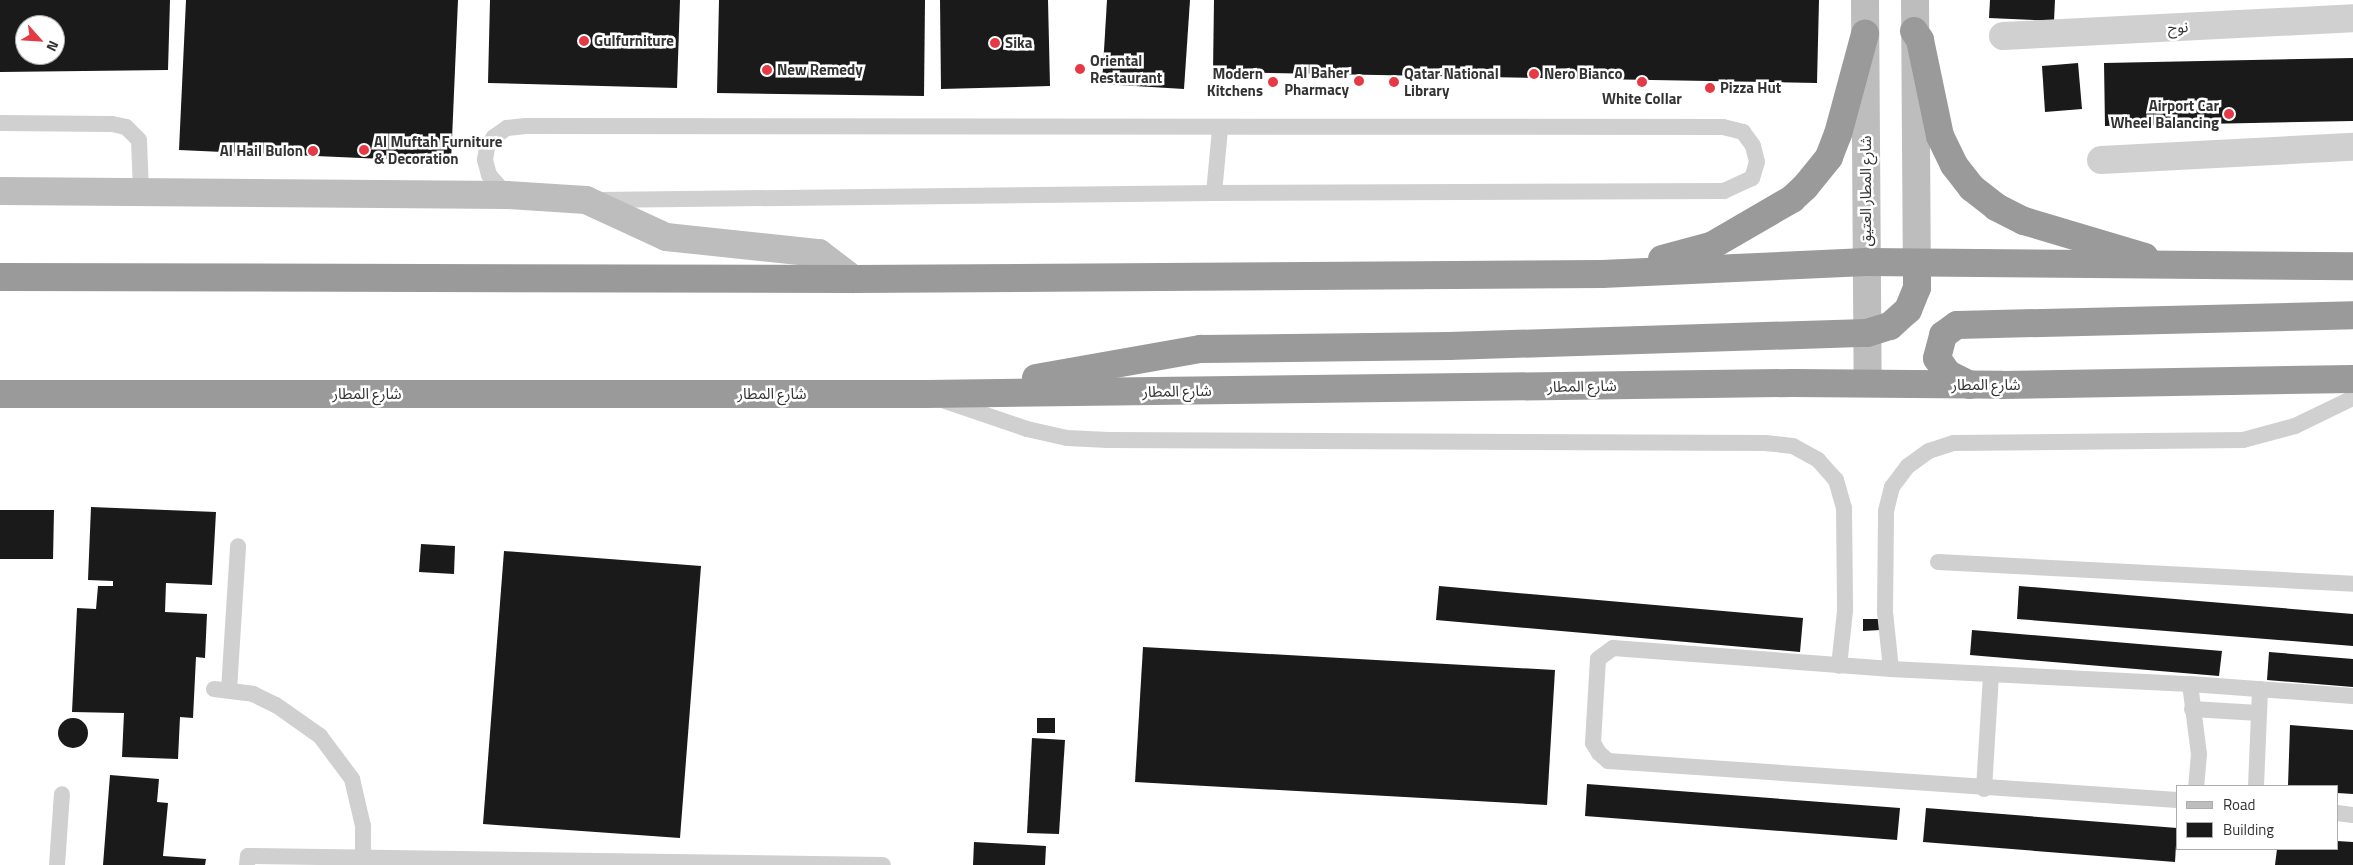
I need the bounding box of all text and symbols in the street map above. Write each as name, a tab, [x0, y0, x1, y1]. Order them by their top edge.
north arrow	[15, 15, 65, 65]
street label: نوح	[2167, 17, 2189, 37]
place label: Gulfurniture	[594, 32, 674, 50]
place label: Sika	[1005, 34, 1032, 52]
marker: Gulfurniture	[578, 35, 590, 47]
text: N	[41, 37, 65, 55]
marker: Sika	[989, 37, 1001, 49]
place label: Oriental Restaurant	[1090, 51, 1162, 86]
place label: New Remedy	[777, 61, 863, 79]
marker: Oriental Restaurant	[1074, 63, 1086, 75]
place label: Al Baher Pharmacy	[1284, 63, 1349, 98]
marker: New Remedy	[761, 64, 773, 76]
place label: Modern Kitchens	[1207, 64, 1263, 99]
place label: Qatar National Library	[1404, 64, 1499, 99]
place label: Nero Bianco	[1544, 65, 1622, 83]
marker: Nero Bianco	[1528, 68, 1540, 80]
marker: Al Baher Pharmacy	[1353, 75, 1365, 87]
marker: Modern Kitchens	[1267, 76, 1279, 88]
marker: Qatar National Library	[1388, 76, 1400, 88]
marker: White Collar	[1636, 76, 1648, 88]
place label: Pizza Hut	[1720, 79, 1781, 97]
marker: Pizza Hut	[1704, 82, 1716, 94]
place label: White Collar	[1602, 90, 1682, 108]
place label: Airport Car Wheel Balancing	[2110, 96, 2219, 131]
marker: Airport Car Wheel Balancing	[2223, 108, 2235, 120]
place label: Al Muftah Furniture & Decoration	[374, 132, 502, 167]
street label: شارع المطار العتيق	[1857, 135, 1875, 247]
place label: Al Hail Bulon	[220, 142, 303, 160]
marker: Al Muftah Furniture & Decoration	[358, 144, 370, 156]
marker: Al Hail Bulon	[307, 145, 319, 157]
street label: شارع المطار	[1547, 376, 1617, 396]
street label: شارع المطار	[1951, 376, 2021, 394]
street label: شارع المطار	[1142, 381, 1212, 401]
street label: شارع المطار	[332, 385, 402, 403]
street label: شارع المطار	[737, 385, 807, 403]
legend	[2176, 785, 2338, 850]
text: Road	[2223, 793, 2255, 816]
text: Building	[2223, 818, 2274, 841]

